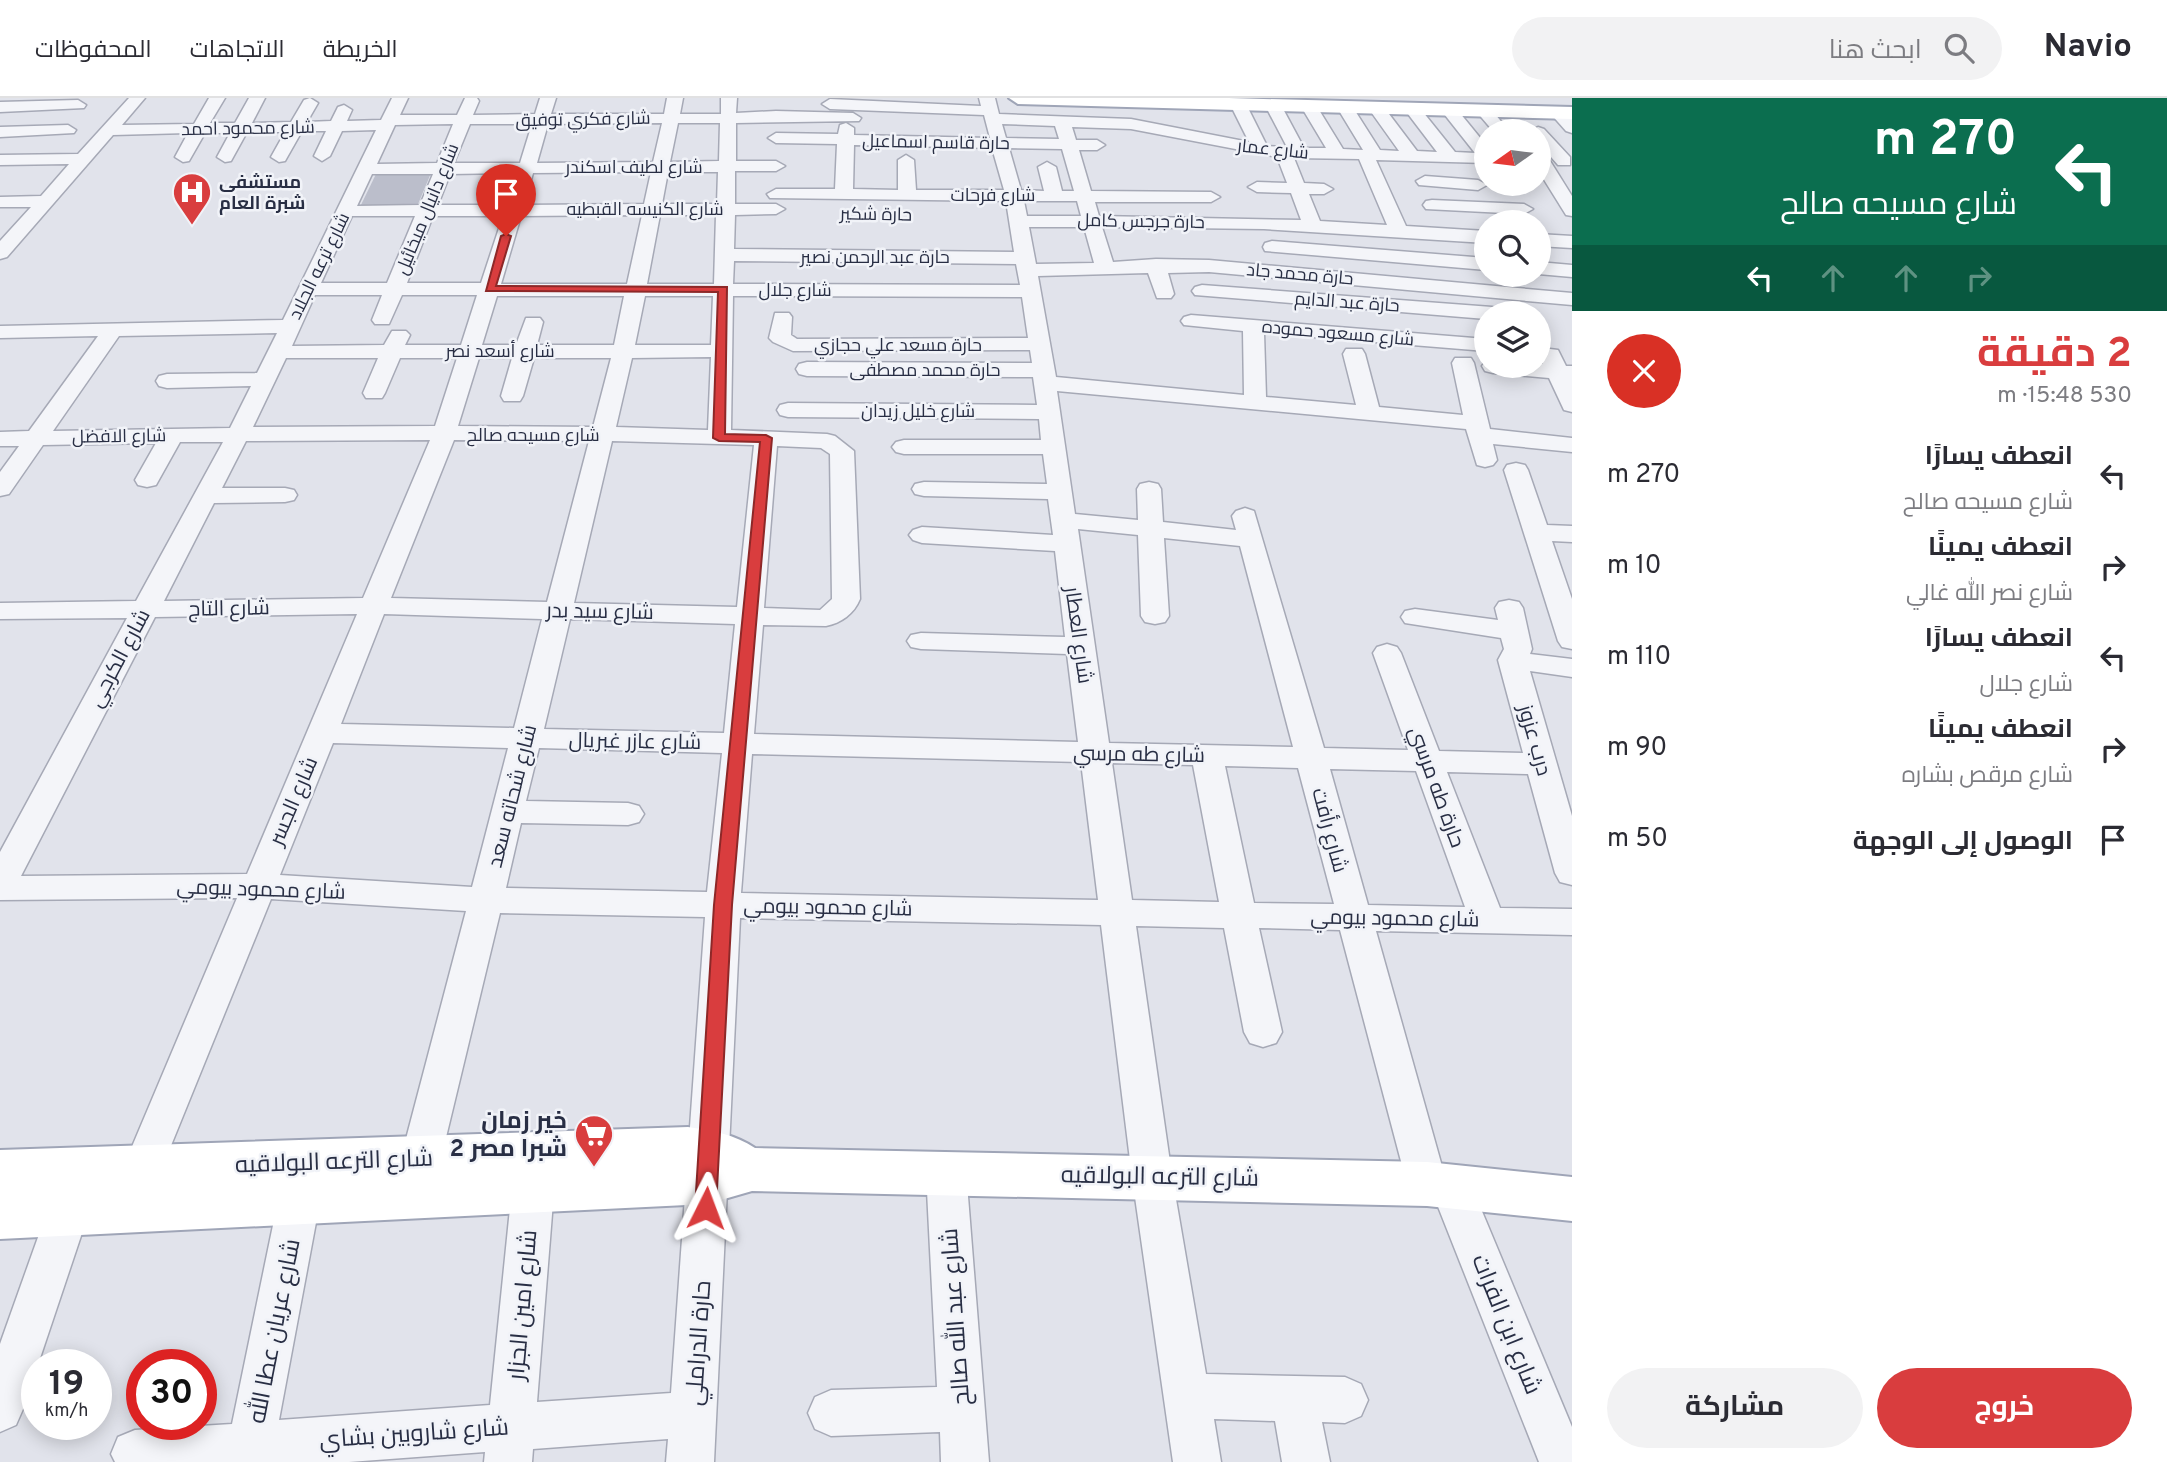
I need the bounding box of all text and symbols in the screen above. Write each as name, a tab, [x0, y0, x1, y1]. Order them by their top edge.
search box	[1512, 17, 2002, 80]
text: Navio	[2044, 27, 2132, 69]
icon: search	[1940, 29, 1978, 67]
text: ابحث هنا	[1829, 35, 1922, 68]
text: المحفوظات	[35, 36, 152, 66]
text: الاتجاهات	[190, 36, 285, 66]
text: الخريطة	[323, 36, 398, 66]
street label: شارع فكري توفيق	[515, 108, 651, 134]
text: 270 m	[1874, 111, 2017, 173]
street label: شارع محمود احمد	[181, 117, 315, 142]
north arrow	[1474, 119, 1550, 196]
map controls	[1474, 119, 1551, 378]
icon: left	[2041, 126, 2132, 217]
street label: حارة قاسم اسماعيل	[862, 131, 1010, 156]
street label: شارع عمار	[1235, 135, 1310, 166]
street label: شارع دانيال ميخائيل	[392, 140, 465, 279]
street label: شارع لطيف اسكندر	[564, 157, 703, 180]
pin	[476, 164, 536, 236]
hospital icon: مستشفى شبرة العام	[171, 171, 213, 226]
place label: مستشفى شبرة العام	[219, 172, 305, 216]
icon: arrive	[487, 175, 525, 213]
street label: شارع فرحات	[951, 185, 1035, 208]
text: شارع مسيحه صالح	[1780, 186, 2017, 226]
street label: شارع الكنيسه القبطيه	[566, 199, 724, 222]
street label: حارة شكير	[839, 203, 912, 228]
street label: شارع ترعه الجلاد	[285, 209, 356, 324]
street label: حارة جرجس كامل	[1077, 210, 1205, 235]
button: search	[1474, 210, 1551, 287]
street label: حارة عبد الرحمن نصير	[799, 247, 950, 270]
street label: حارة محمد جاد	[1245, 259, 1354, 292]
icon: left	[1741, 259, 1779, 297]
icon: ahead	[1814, 259, 1852, 297]
icon: ahead	[1887, 259, 1925, 297]
icon: right	[1960, 259, 1998, 297]
street label: شارع جلال	[758, 280, 832, 303]
street label: حارة عبد الدايم	[1293, 288, 1400, 319]
button: layers	[1474, 301, 1551, 378]
street label: شارع مسعود حموده	[1261, 316, 1415, 353]
text: 2 دقيقة	[1977, 329, 2132, 382]
button: close	[1607, 334, 1681, 408]
street label: حارة مسعد علي حجازي	[814, 335, 982, 359]
street label: شارع أسعد نصر	[444, 340, 555, 364]
street label: حارة محمد مصطفى	[849, 360, 1001, 383]
text: 530 m · 15:48	[1997, 382, 2132, 411]
street label: شارع خليل زيدان	[861, 401, 975, 424]
street label: شارع الافضل	[72, 425, 166, 450]
street label: شارع مسيحه صالح	[466, 425, 600, 448]
text: انعطف يسارًا	[1925, 441, 2073, 474]
icon: left	[2094, 457, 2132, 495]
text: 270 m	[1607, 459, 1680, 492]
text: شارع مسيحه صالح	[1903, 489, 2073, 518]
text: انعطف يمينًا	[1928, 532, 2073, 565]
icon: right	[2094, 548, 2132, 586]
text: 10 m	[1607, 550, 1662, 583]
text: شارع نصر الله غالي	[1906, 580, 2073, 609]
street label: شارع العطار	[1057, 584, 1098, 686]
street label: شارع التاج	[188, 595, 270, 624]
street label: شارع سيد بدر	[545, 598, 654, 627]
street label: شارع الكرجي	[83, 605, 158, 713]
text: انعطف يسارًا	[1925, 623, 2073, 656]
icon: left	[2094, 639, 2132, 677]
text: 110 m	[1607, 641, 1671, 674]
text: شارع جلال	[1980, 671, 2073, 700]
street label: درب عزوز	[1510, 701, 1557, 779]
text: انعطف يمينًا	[1928, 714, 2073, 747]
street label: شارع شحاته سعد	[483, 722, 544, 871]
street label: حارة طه مرسي	[1401, 723, 1470, 852]
street label: شارع عازر غبريال	[568, 728, 701, 757]
icon: right	[2094, 730, 2132, 768]
text: 90 m	[1607, 732, 1667, 765]
street label: شارع طه مرسي	[1073, 741, 1205, 770]
street label: شارع الجسر	[263, 753, 325, 851]
text: شارع مرقص بشاره	[1902, 762, 2073, 791]
street label: شارع رأفت	[1304, 785, 1354, 876]
icon: arrive	[2094, 821, 2132, 859]
text: 50 m	[1607, 823, 1668, 856]
text: الوصول إلى الوجهة	[1853, 826, 2073, 859]
street label: شارع محمود بيومي	[176, 874, 346, 908]
street label: شارع محمود بيومي	[743, 894, 913, 924]
street label: شارع محمود بيومي	[1310, 905, 1480, 935]
place label: خير زمان شبرا مصر 2	[450, 1107, 567, 1165]
supermarket icon: خير زمان شبرا مصر 2	[573, 1113, 615, 1168]
street label: شارع الترعه البولاقيه	[235, 1145, 434, 1181]
street label: شارع الترعه البولاقيه	[1061, 1161, 1259, 1195]
position arrow	[669, 1171, 743, 1245]
street label: شارع عبد الله صالح	[933, 1227, 978, 1407]
street label: شارع امين الجزار	[502, 1229, 546, 1384]
street label: شارع عريان عطا الله	[240, 1236, 309, 1426]
street label: شارع ابن الفرات	[1463, 1250, 1547, 1399]
street label: حارة الدراملي	[681, 1279, 721, 1407]
speed limit sign: 30	[126, 1349, 217, 1440]
text: 19	[49, 1363, 84, 1407]
button: مشاركة	[1607, 1368, 1863, 1448]
button: خروج	[1877, 1368, 2132, 1448]
text: km/h	[45, 1400, 88, 1423]
street label: شارع شاروبين بشاي	[318, 1413, 510, 1458]

